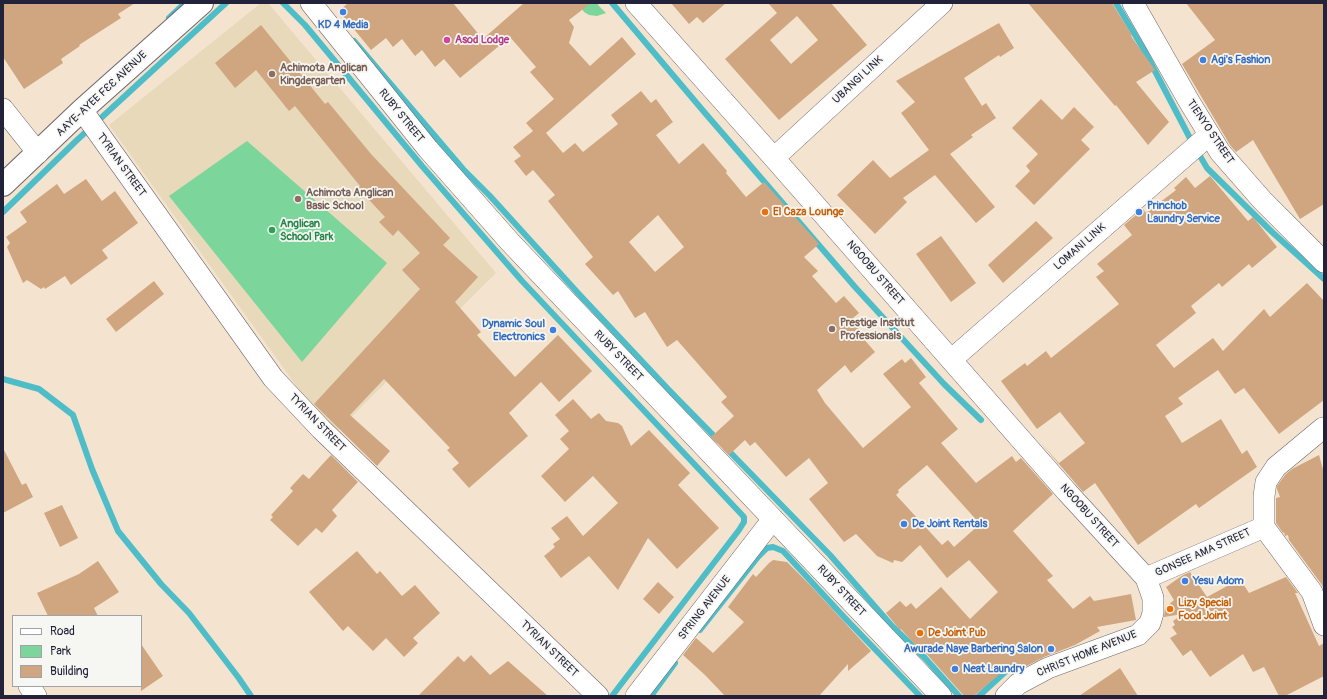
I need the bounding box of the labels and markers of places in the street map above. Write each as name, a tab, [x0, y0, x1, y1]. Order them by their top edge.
marker: KD 4 Media	[338, 7, 348, 17]
place label: KD 4 Media	[318, 18, 368, 32]
place label: Asod Lodge	[455, 33, 509, 47]
marker: Asod Lodge	[442, 35, 452, 45]
place label: Agi's Fashion	[1211, 53, 1270, 67]
marker: Agi's Fashion	[1198, 55, 1208, 65]
place label: Achimota Anglican Kingdergarten	[280, 61, 367, 87]
marker: Achimota Anglican Kingdergarten	[267, 69, 277, 79]
place label: Achimota Anglican Basic School	[306, 186, 393, 212]
marker: Achimota Anglican Basic School	[293, 194, 303, 204]
place label: Princhob Laundry Service	[1147, 199, 1220, 225]
place label: El Caza Lounge	[773, 205, 844, 219]
marker: El Caza Lounge	[760, 207, 770, 217]
marker: Princhob Laundry Service	[1134, 207, 1144, 217]
place label: Anglican School Park	[280, 217, 333, 243]
marker: Anglican School Park	[267, 225, 277, 235]
place label: Prestige Institut Professionals	[840, 316, 914, 342]
place label: Dynamic Soul Electronics	[482, 317, 545, 343]
marker: Prestige Institut Professionals	[827, 324, 837, 334]
marker: Dynamic Soul Electronics	[548, 325, 558, 335]
place label: De Joint Rentals	[912, 517, 987, 531]
marker: De Joint Rentals	[899, 519, 909, 529]
place label: Yesu Adom	[1193, 574, 1244, 588]
marker: Yesu Adom	[1180, 576, 1190, 586]
place label: Lizy Special Food Joint	[1178, 596, 1231, 622]
marker: Lizy Special Food Joint	[1165, 604, 1175, 614]
place label: De Joint Pub	[928, 626, 986, 640]
marker: De Joint Pub	[915, 628, 925, 638]
place label: Awurade Naye Barbering Salon	[904, 642, 1043, 656]
marker: Awurade Naye Barbering Salon	[1046, 644, 1056, 654]
place label: Neat Laundry	[963, 662, 1024, 676]
marker: Neat Laundry	[950, 664, 960, 674]

